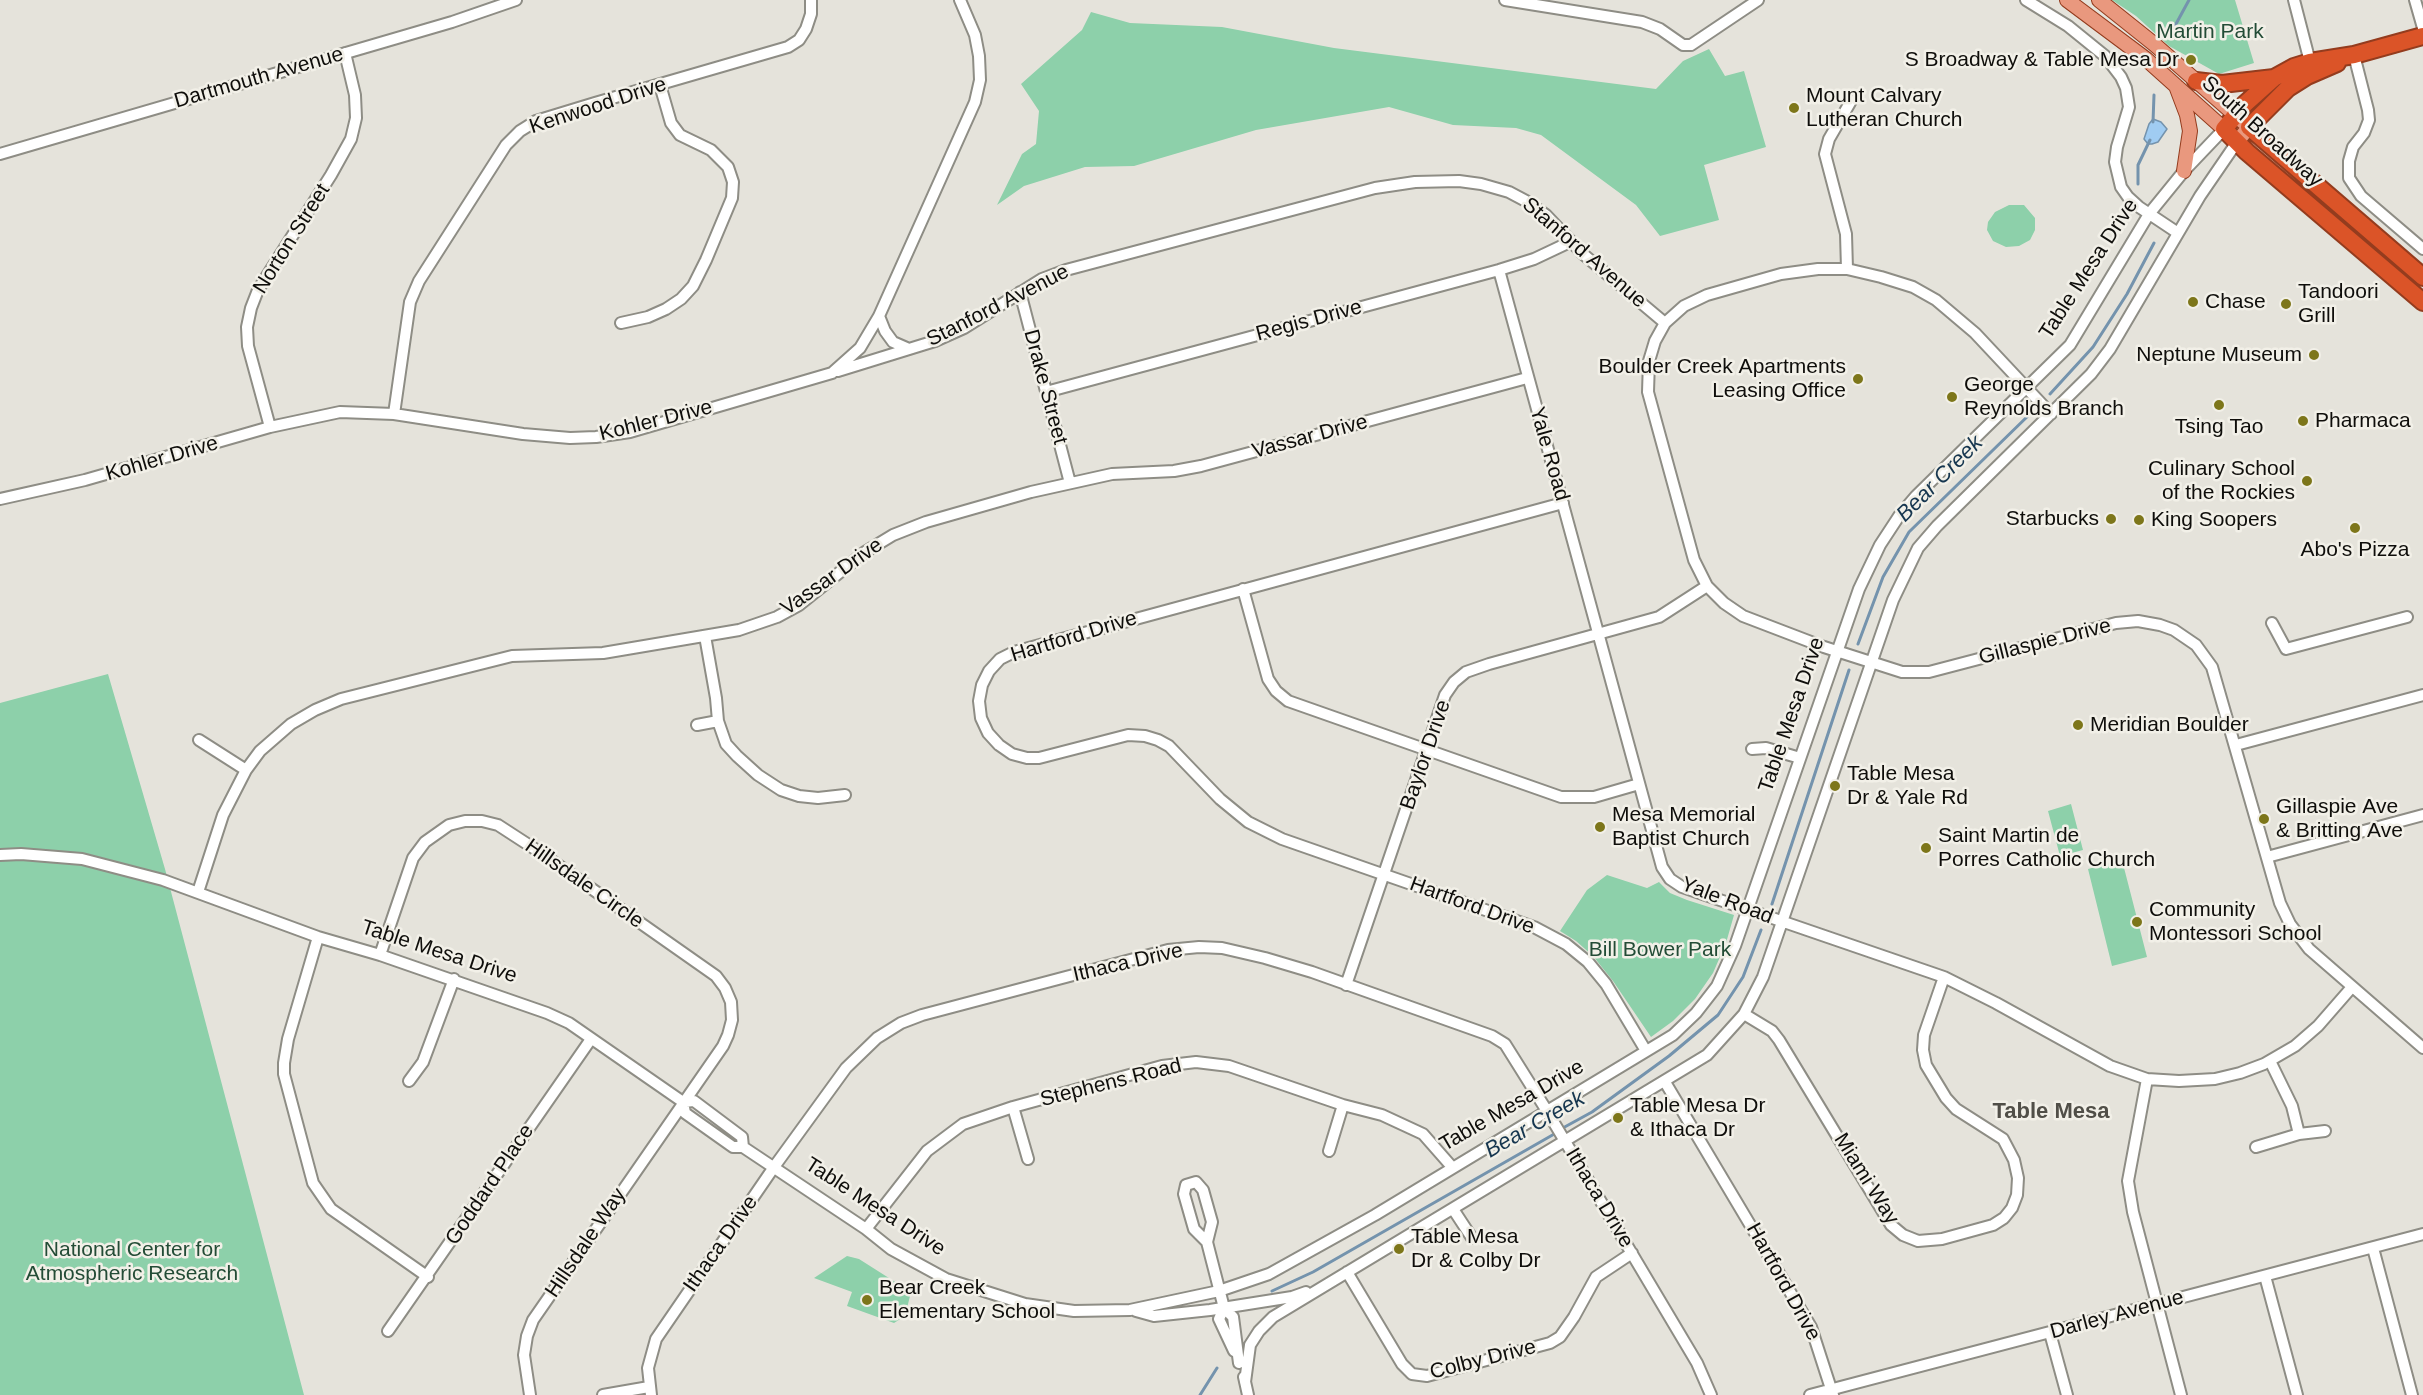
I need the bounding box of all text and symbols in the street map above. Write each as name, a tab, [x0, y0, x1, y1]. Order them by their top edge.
park label: Martin Park	[2156, 19, 2264, 45]
street label: Dartmouth Avenue	[172, 42, 346, 114]
place label: S Broadway & Table Mesa Dr	[1905, 47, 2179, 73]
marker: S Broadway & Table Mesa Dr	[2184, 53, 2198, 67]
street label: South Broadway	[2196, 71, 2328, 193]
street label: Kenwood Drive	[526, 72, 670, 140]
place label: Mount Calvary Lutheran Church	[1806, 83, 1962, 133]
marker: Mount Calvary Lutheran Church	[1787, 101, 1801, 115]
street label: Norton Street	[248, 179, 336, 299]
street label: Stanford Avenue	[1517, 192, 1651, 314]
street label: Table Mesa Drive	[2034, 194, 2144, 344]
street label: Stanford Avenue	[923, 259, 1073, 353]
place label: Tandoori Grill	[2298, 279, 2379, 329]
place label: Chase	[2205, 289, 2266, 315]
street label: Regis Drive	[1253, 295, 1365, 347]
marker: Chase	[2186, 295, 2200, 309]
marker: Tandoori Grill	[2279, 297, 2293, 311]
street label: Drake Street	[1018, 327, 1072, 447]
place label: Neptune Museum	[2136, 342, 2302, 368]
marker: Neptune Museum	[2307, 348, 2321, 362]
place label: Boulder Creek Apartments Leasing Office	[1599, 354, 1846, 404]
marker: Boulder Creek Apartments Leasing Office	[1851, 372, 1865, 386]
place label: George Reynolds Branch	[1964, 372, 2124, 422]
marker: George Reynolds Branch	[1945, 390, 1959, 404]
street label: Kohler Drive	[597, 395, 715, 447]
marker: Tsing Tao	[2212, 398, 2226, 412]
street label: Yale Road	[1524, 404, 1574, 504]
place label: Pharmaca	[2315, 408, 2411, 434]
street label: Vassar Drive	[1249, 409, 1371, 465]
place label: Tsing Tao	[2175, 414, 2263, 440]
marker: Pharmaca	[2296, 414, 2310, 428]
water label: Bear Creek	[1891, 430, 1989, 528]
street label: Kohler Drive	[103, 431, 221, 487]
place label: Culinary School of the Rockies	[2148, 456, 2295, 506]
marker: Culinary School of the Rockies	[2300, 474, 2314, 488]
place label: Starbucks	[2006, 506, 2099, 532]
place label: King Soopers	[2151, 507, 2277, 533]
marker: Starbucks	[2104, 512, 2118, 526]
marker: King Soopers	[2132, 513, 2146, 527]
marker: Abo's Pizza	[2348, 521, 2362, 535]
street label: Vassar Drive	[776, 533, 888, 621]
place label: Abo's Pizza	[2300, 537, 2410, 563]
street label: Hartford Drive	[1008, 606, 1140, 668]
street label: Gillaspie Drive	[1976, 613, 2114, 671]
street label: Table Mesa Drive	[1754, 634, 1830, 796]
street label: Baylor Drive	[1395, 697, 1457, 813]
place label: Meridian Boulder	[2090, 712, 2249, 738]
marker: Meridian Boulder	[2071, 718, 2085, 732]
place label: Table Mesa Dr & Yale Rd	[1847, 761, 1968, 811]
marker: Table Mesa Dr & Yale Rd	[1828, 779, 1842, 793]
place label: Gillaspie Ave & Britting Ave	[2276, 794, 2403, 844]
place label: Mesa Memorial Baptist Church	[1612, 802, 1756, 852]
marker: Gillaspie Ave & Britting Ave	[2257, 812, 2271, 826]
marker: Mesa Memorial Baptist Church	[1593, 820, 1607, 834]
place label: Saint Martin de Porres Catholic Church	[1938, 823, 2155, 873]
street label: Hillsdale Circle	[520, 834, 648, 934]
marker: Saint Martin de Porres Catholic Church	[1919, 841, 1933, 855]
street label: Hartford Drive	[1406, 872, 1538, 940]
street label: Yale Road	[1677, 872, 1777, 930]
place label: Community Montessori School	[2149, 897, 2322, 947]
street label: Table Mesa Drive	[358, 915, 520, 989]
marker: Community Montessori School	[2130, 915, 2144, 929]
park label: Bill Bower Park	[1589, 937, 1731, 963]
street label: Ithaca Drive	[1071, 938, 1185, 988]
street label: Stephens Road	[1038, 1053, 1184, 1113]
street label: Table Mesa Drive	[1435, 1055, 1589, 1157]
water label: Bear Creek	[1480, 1086, 1590, 1164]
place label: Table Mesa Dr & Ithaca Dr	[1630, 1093, 1765, 1143]
district label: Table Mesa	[1993, 1099, 2109, 1125]
marker: Table Mesa Dr & Ithaca Dr	[1611, 1111, 1625, 1125]
street label: Goddard Place	[440, 1120, 540, 1250]
street label: Miami Way	[1828, 1129, 1904, 1229]
street label: Ithaca Drive	[1559, 1143, 1639, 1253]
street label: Table Mesa Drive	[800, 1152, 950, 1262]
street label: Hillsdale Way	[540, 1184, 632, 1302]
street label: Ithaca Drive	[679, 1191, 763, 1297]
street label: Hartford Drive	[1740, 1219, 1826, 1345]
place label: Table Mesa Dr & Colby Dr	[1411, 1224, 1541, 1274]
park label: National Center for Atmospheric Research	[26, 1237, 238, 1287]
marker: Table Mesa Dr & Colby Dr	[1392, 1242, 1406, 1256]
place label: Bear Creek Elementary School	[879, 1275, 1055, 1325]
street label: Darley Avenue	[2047, 1285, 2187, 1345]
marker: Bear Creek Elementary School	[860, 1293, 874, 1307]
street label: Colby Drive	[1427, 1335, 1539, 1385]

